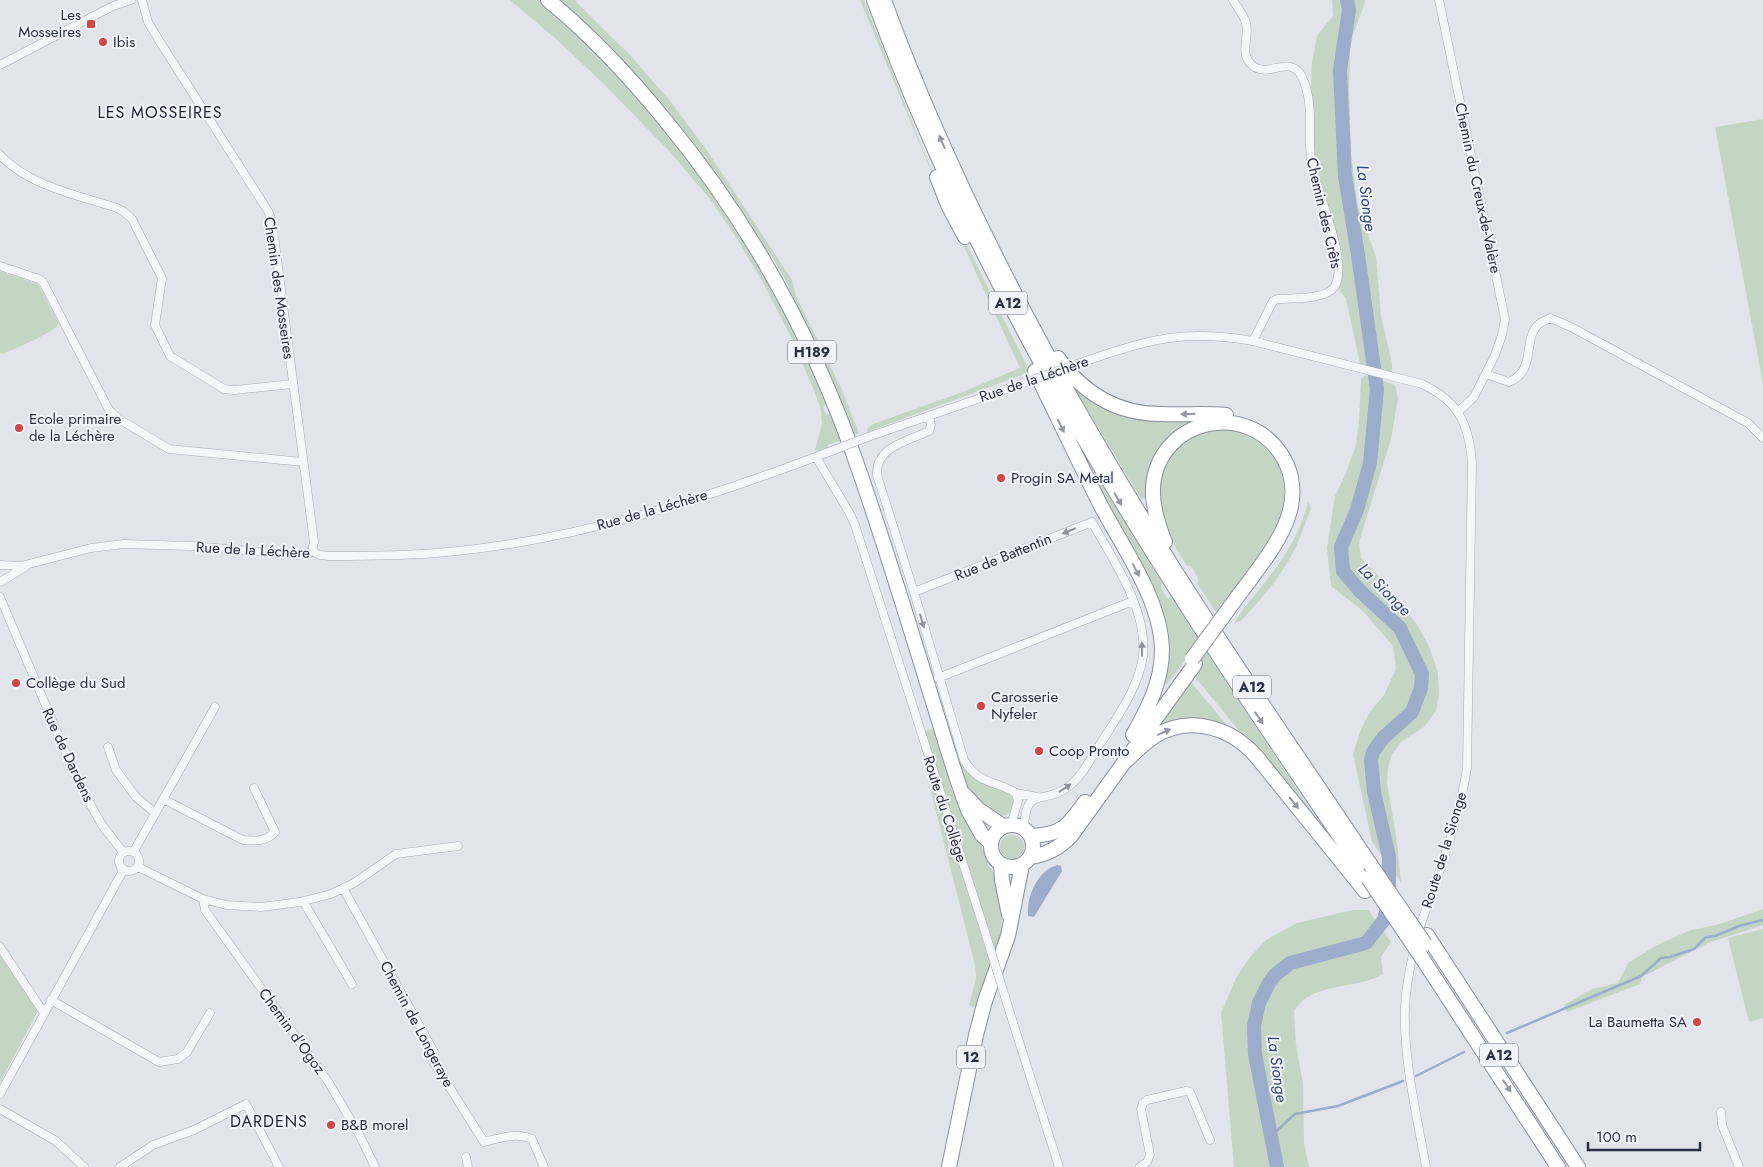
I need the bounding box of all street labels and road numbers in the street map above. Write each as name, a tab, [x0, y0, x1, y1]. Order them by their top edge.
street label: Chemin du Creux-de-Valère	[1449, 101, 1507, 276]
street label: Chemin des Crêts	[1301, 155, 1347, 271]
street label: Chemin des Mosseires	[258, 215, 300, 361]
road number: A12	[989, 292, 1027, 314]
road number: H189	[788, 341, 836, 364]
street label: Rue de la Léchère	[976, 350, 1092, 408]
street label: Rue de la Léchère	[594, 484, 710, 536]
street label: Rue de Battentin	[951, 527, 1055, 587]
street label: Rue de la Léchère	[195, 536, 311, 564]
road number: A12	[1233, 676, 1271, 699]
street label: Rue de Dardens	[36, 704, 100, 806]
street label: Route du Collège	[917, 753, 973, 865]
street label: Route de la Sionge	[1416, 789, 1472, 911]
street label: Chemin de Longeraye	[374, 957, 460, 1091]
street label: Chemin d'Ogoz	[253, 983, 331, 1079]
road number: A12	[1480, 1044, 1518, 1066]
road number: 12	[957, 1046, 985, 1068]

